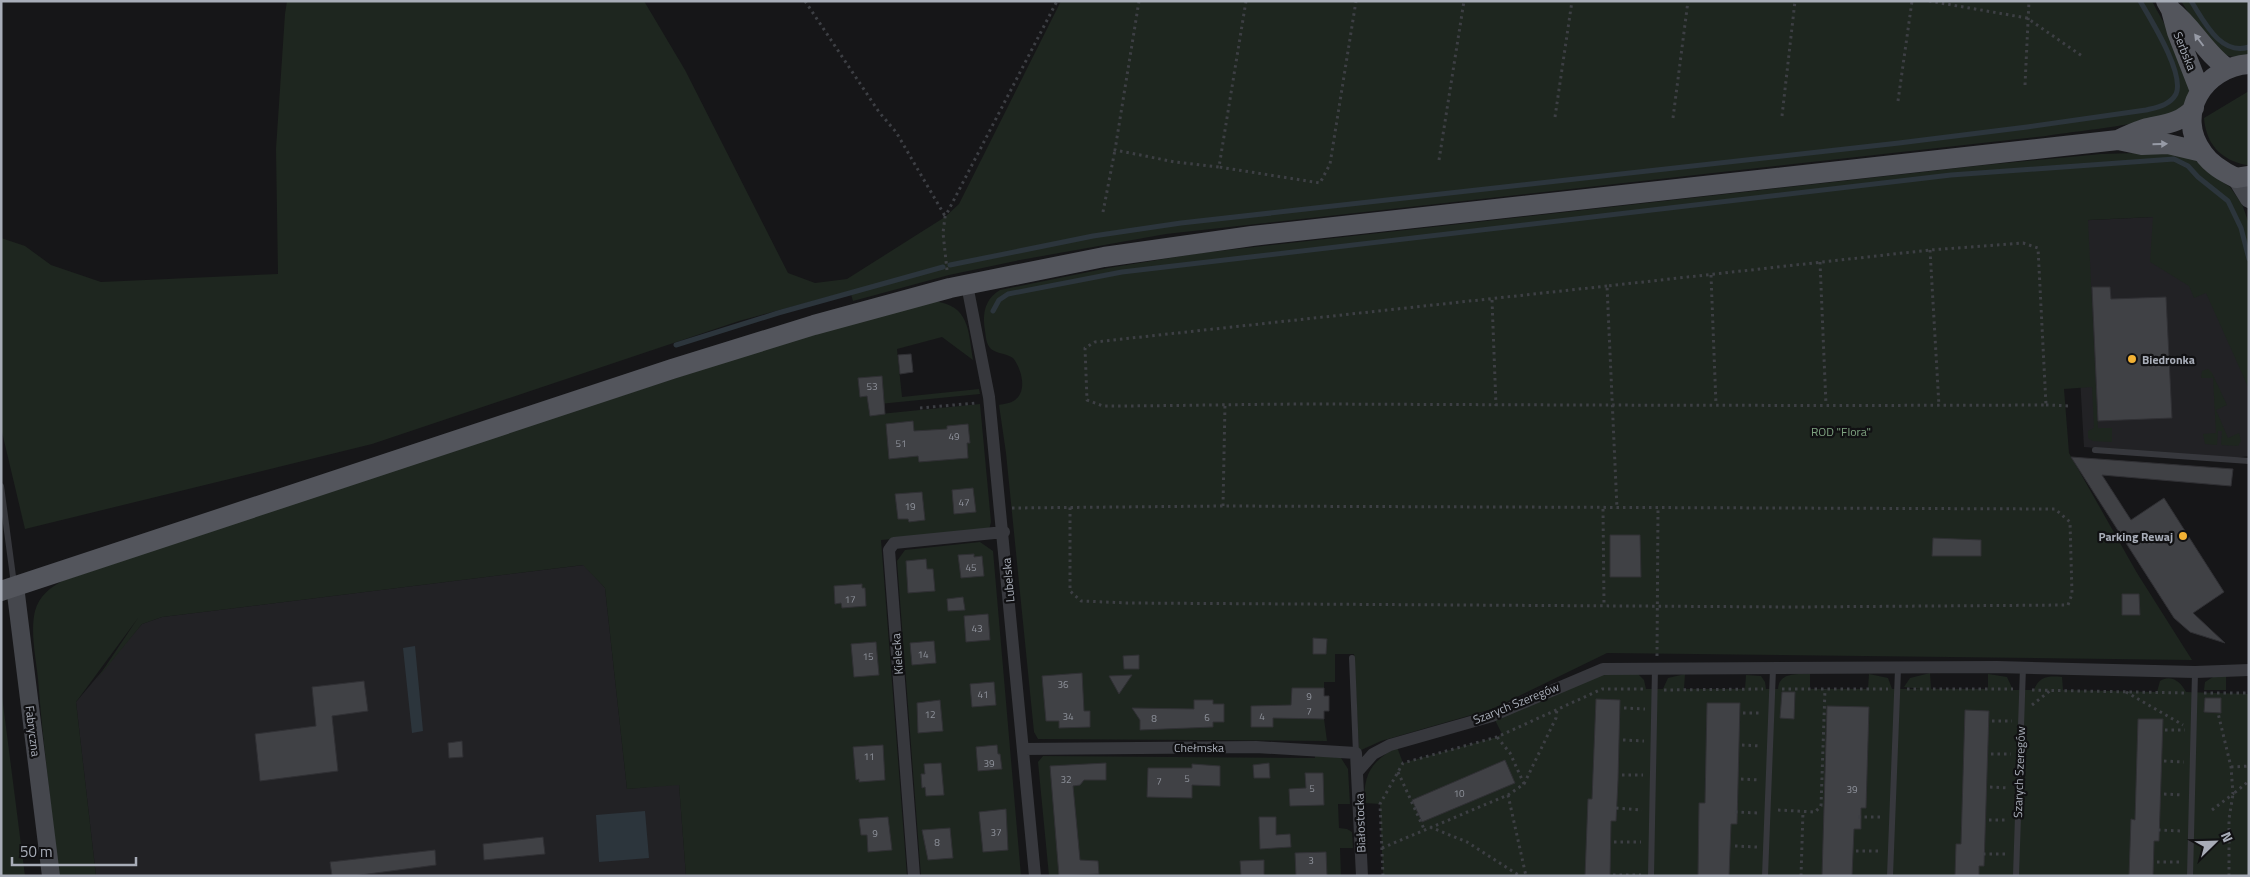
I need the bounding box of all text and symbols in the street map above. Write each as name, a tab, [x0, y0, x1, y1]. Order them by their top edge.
street label: Serbska	[2169, 29, 2201, 73]
one-way arrow	[2194, 33, 2204, 47]
one-way arrow	[2152, 140, 2168, 148]
place label: Biedronka	[2142, 350, 2195, 369]
marker: Biedronka	[2126, 353, 2138, 365]
house number: 53	[866, 379, 878, 394]
park label: ROD "Flora"	[1811, 422, 1871, 441]
house number: 49	[948, 429, 960, 444]
house number: 51	[895, 436, 907, 451]
house number: 47	[958, 495, 970, 510]
house number: 19	[904, 499, 916, 514]
place label: Parking Rewaj	[2098, 527, 2173, 546]
marker: Parking Rewaj	[2177, 530, 2189, 542]
street label: Lubelska	[997, 557, 1019, 603]
house number: 45	[965, 560, 977, 575]
house number: 17	[844, 592, 856, 607]
house number: 43	[971, 621, 983, 636]
street label: Kielecka	[886, 633, 908, 675]
house number: 14	[917, 647, 929, 662]
house number: 15	[862, 649, 874, 664]
house number: 36	[1057, 677, 1069, 692]
street label: Szarych Szeregów	[1470, 677, 1562, 729]
house number: 41	[977, 687, 989, 702]
house number: 9	[1306, 689, 1312, 704]
street label: Fabryczna	[20, 704, 46, 758]
house number: 7	[1306, 704, 1312, 719]
house number: 12	[924, 707, 936, 722]
house number: 34	[1062, 709, 1074, 724]
house number: 4	[1259, 709, 1265, 724]
house number: 6	[1204, 710, 1210, 725]
house number: 8	[1151, 711, 1157, 726]
street label: Szarych Szeregów	[2008, 726, 2030, 818]
street label: Chełmska	[1174, 738, 1224, 757]
house number: 11	[863, 749, 875, 764]
house number: 39	[983, 756, 995, 771]
house number: 5	[1184, 771, 1190, 786]
house number: 32	[1060, 772, 1072, 787]
house number: 7	[1156, 774, 1162, 789]
house number: 5	[1309, 781, 1315, 796]
house number: 39	[1846, 782, 1858, 797]
house number: 10	[1453, 786, 1465, 801]
street label: Białostocka	[1349, 793, 1371, 853]
north arrow	[2190, 817, 2240, 867]
house number: 37	[990, 825, 1002, 840]
house number: 9	[872, 826, 878, 841]
text: N	[2216, 828, 2239, 845]
scale bar	[12, 834, 136, 866]
house number: 8	[934, 835, 940, 850]
text: 50 m	[20, 840, 53, 863]
house number: 3	[1308, 853, 1314, 868]

